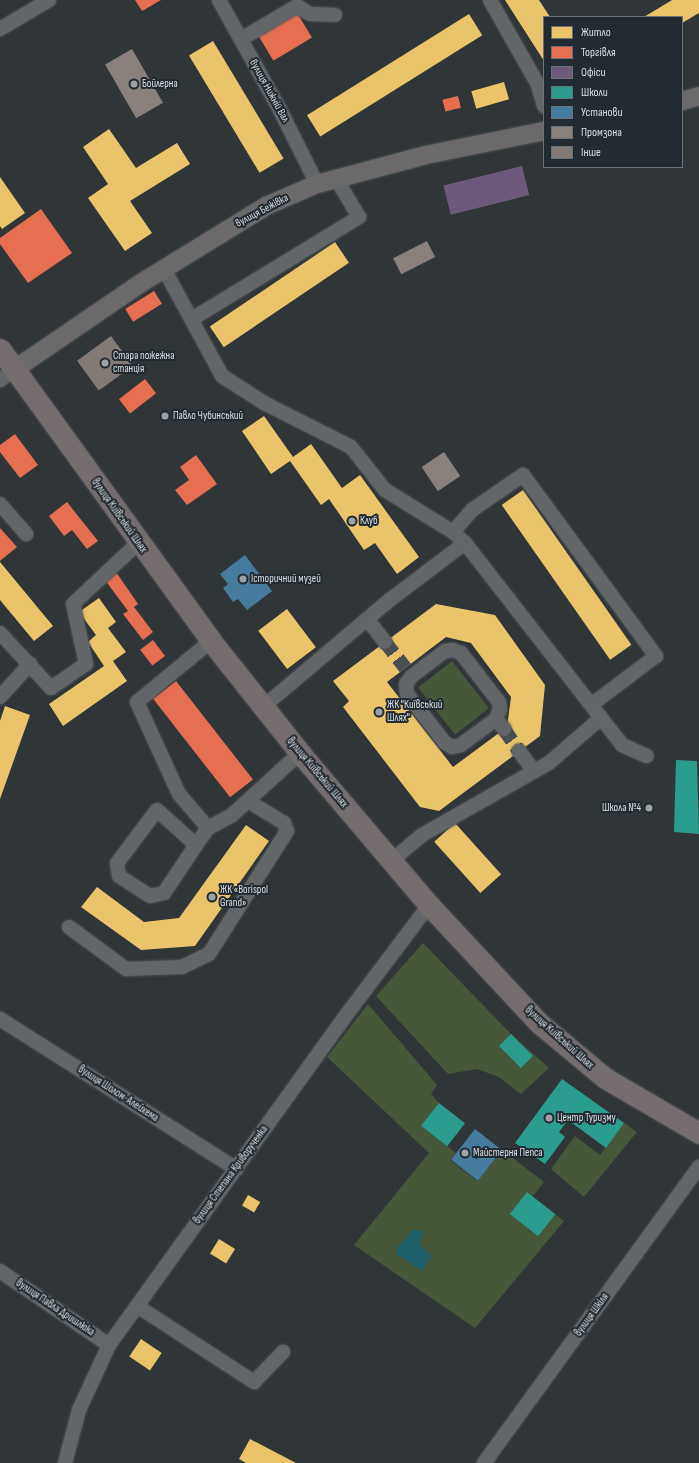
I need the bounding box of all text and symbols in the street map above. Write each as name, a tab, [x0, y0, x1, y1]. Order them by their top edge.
legend	[543, 16, 683, 168]
text: Житло	[581, 25, 611, 40]
text: Торгівля	[581, 45, 616, 60]
street label: вулиця Нижній Вал	[246, 57, 292, 125]
text: Офіси	[581, 65, 605, 80]
place label: Бойлерна	[142, 77, 178, 91]
marker: Бойлерна	[129, 79, 139, 89]
text: Школи	[581, 85, 608, 100]
text: Установи	[581, 105, 623, 120]
text: Промзона	[581, 125, 622, 140]
text: Інше	[581, 145, 601, 160]
street label: вулиця Бежівка	[233, 192, 291, 230]
place label: Стара пожежна станція	[113, 350, 174, 376]
marker: Стара пожежна станція	[100, 358, 110, 368]
place label: Павло Чубинський	[173, 409, 243, 423]
marker: Павло Чубинський	[160, 411, 170, 421]
street label: вулиця Київський Шлях	[88, 476, 150, 556]
place label: Клуб	[360, 514, 378, 528]
marker: Клуб	[347, 516, 357, 526]
place label: Історичний музей	[251, 572, 321, 586]
marker: Історичний музей	[238, 574, 248, 584]
place label: ЖК "Київський Шлях"	[387, 699, 442, 725]
marker: ЖК "Київський Шлях"	[374, 707, 384, 717]
street label: вулиця Київський Шлях	[284, 735, 350, 811]
place label: Школа №4	[602, 801, 641, 815]
marker: Школа №4	[644, 803, 654, 813]
place label: ЖК «Borispol Grand»	[220, 884, 268, 910]
marker: ЖК «Borispol Grand»	[207, 892, 217, 902]
street label: вулиця Київський Шлях	[522, 1004, 596, 1072]
street label: вулиця Шолом-Алейхема	[75, 1063, 161, 1125]
place label: Центр Туризму	[557, 1111, 616, 1125]
marker: Центр Туризму	[544, 1113, 554, 1123]
street label: вулиця Степана Криворученка	[191, 1123, 271, 1227]
place label: Майстерня Пепса	[473, 1146, 543, 1160]
marker: Майстерня Пепса	[460, 1148, 470, 1158]
street label: вулиця Павла Дришлюка	[13, 1277, 97, 1339]
street label: вулиця Шкіля	[572, 1291, 612, 1339]

